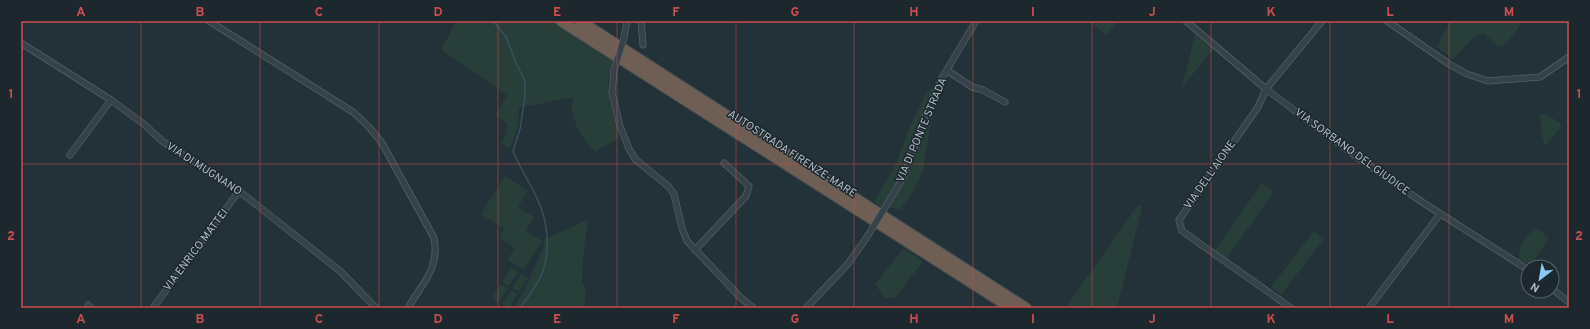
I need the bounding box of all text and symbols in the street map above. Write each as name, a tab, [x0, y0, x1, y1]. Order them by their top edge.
text: A	[76, 5, 86, 21]
text: B	[196, 5, 205, 21]
text: C	[315, 5, 323, 21]
text: D	[433, 5, 443, 21]
text: E	[553, 5, 561, 21]
text: F	[672, 5, 680, 21]
text: G	[791, 5, 800, 21]
text: H	[909, 5, 919, 21]
text: I	[1031, 5, 1035, 21]
text: J	[1148, 5, 1156, 21]
text: K	[1266, 5, 1276, 21]
text: L	[1386, 5, 1394, 21]
text: M	[1504, 5, 1514, 21]
street label: VIA DI PONTE STRADA	[894, 75, 950, 185]
text: 1	[8, 87, 14, 103]
text: 1	[1576, 87, 1582, 103]
street label: VIA SORBANO DEL GIUDICE	[1292, 105, 1412, 199]
street label: AUTOSTRADA FIRENZE-MARE	[725, 107, 859, 201]
street label: VIA DELL'AIONE	[1181, 138, 1239, 212]
street label: VIA DI MUGNANO	[164, 139, 244, 199]
street label: VIA ENRICO MATTEI	[161, 206, 231, 294]
text: 2	[7, 229, 15, 245]
text: 2	[1575, 229, 1583, 245]
north arrow	[1520, 259, 1560, 299]
text: N	[1528, 279, 1542, 295]
text: A	[76, 312, 86, 328]
text: B	[196, 312, 205, 328]
text: C	[315, 312, 323, 328]
text: D	[433, 312, 443, 328]
text: E	[553, 312, 561, 328]
text: F	[672, 312, 680, 328]
text: G	[791, 312, 800, 328]
text: H	[909, 312, 919, 328]
text: I	[1031, 312, 1035, 328]
text: J	[1148, 312, 1156, 328]
text: K	[1266, 312, 1276, 328]
text: L	[1386, 312, 1394, 328]
text: M	[1504, 312, 1514, 328]

